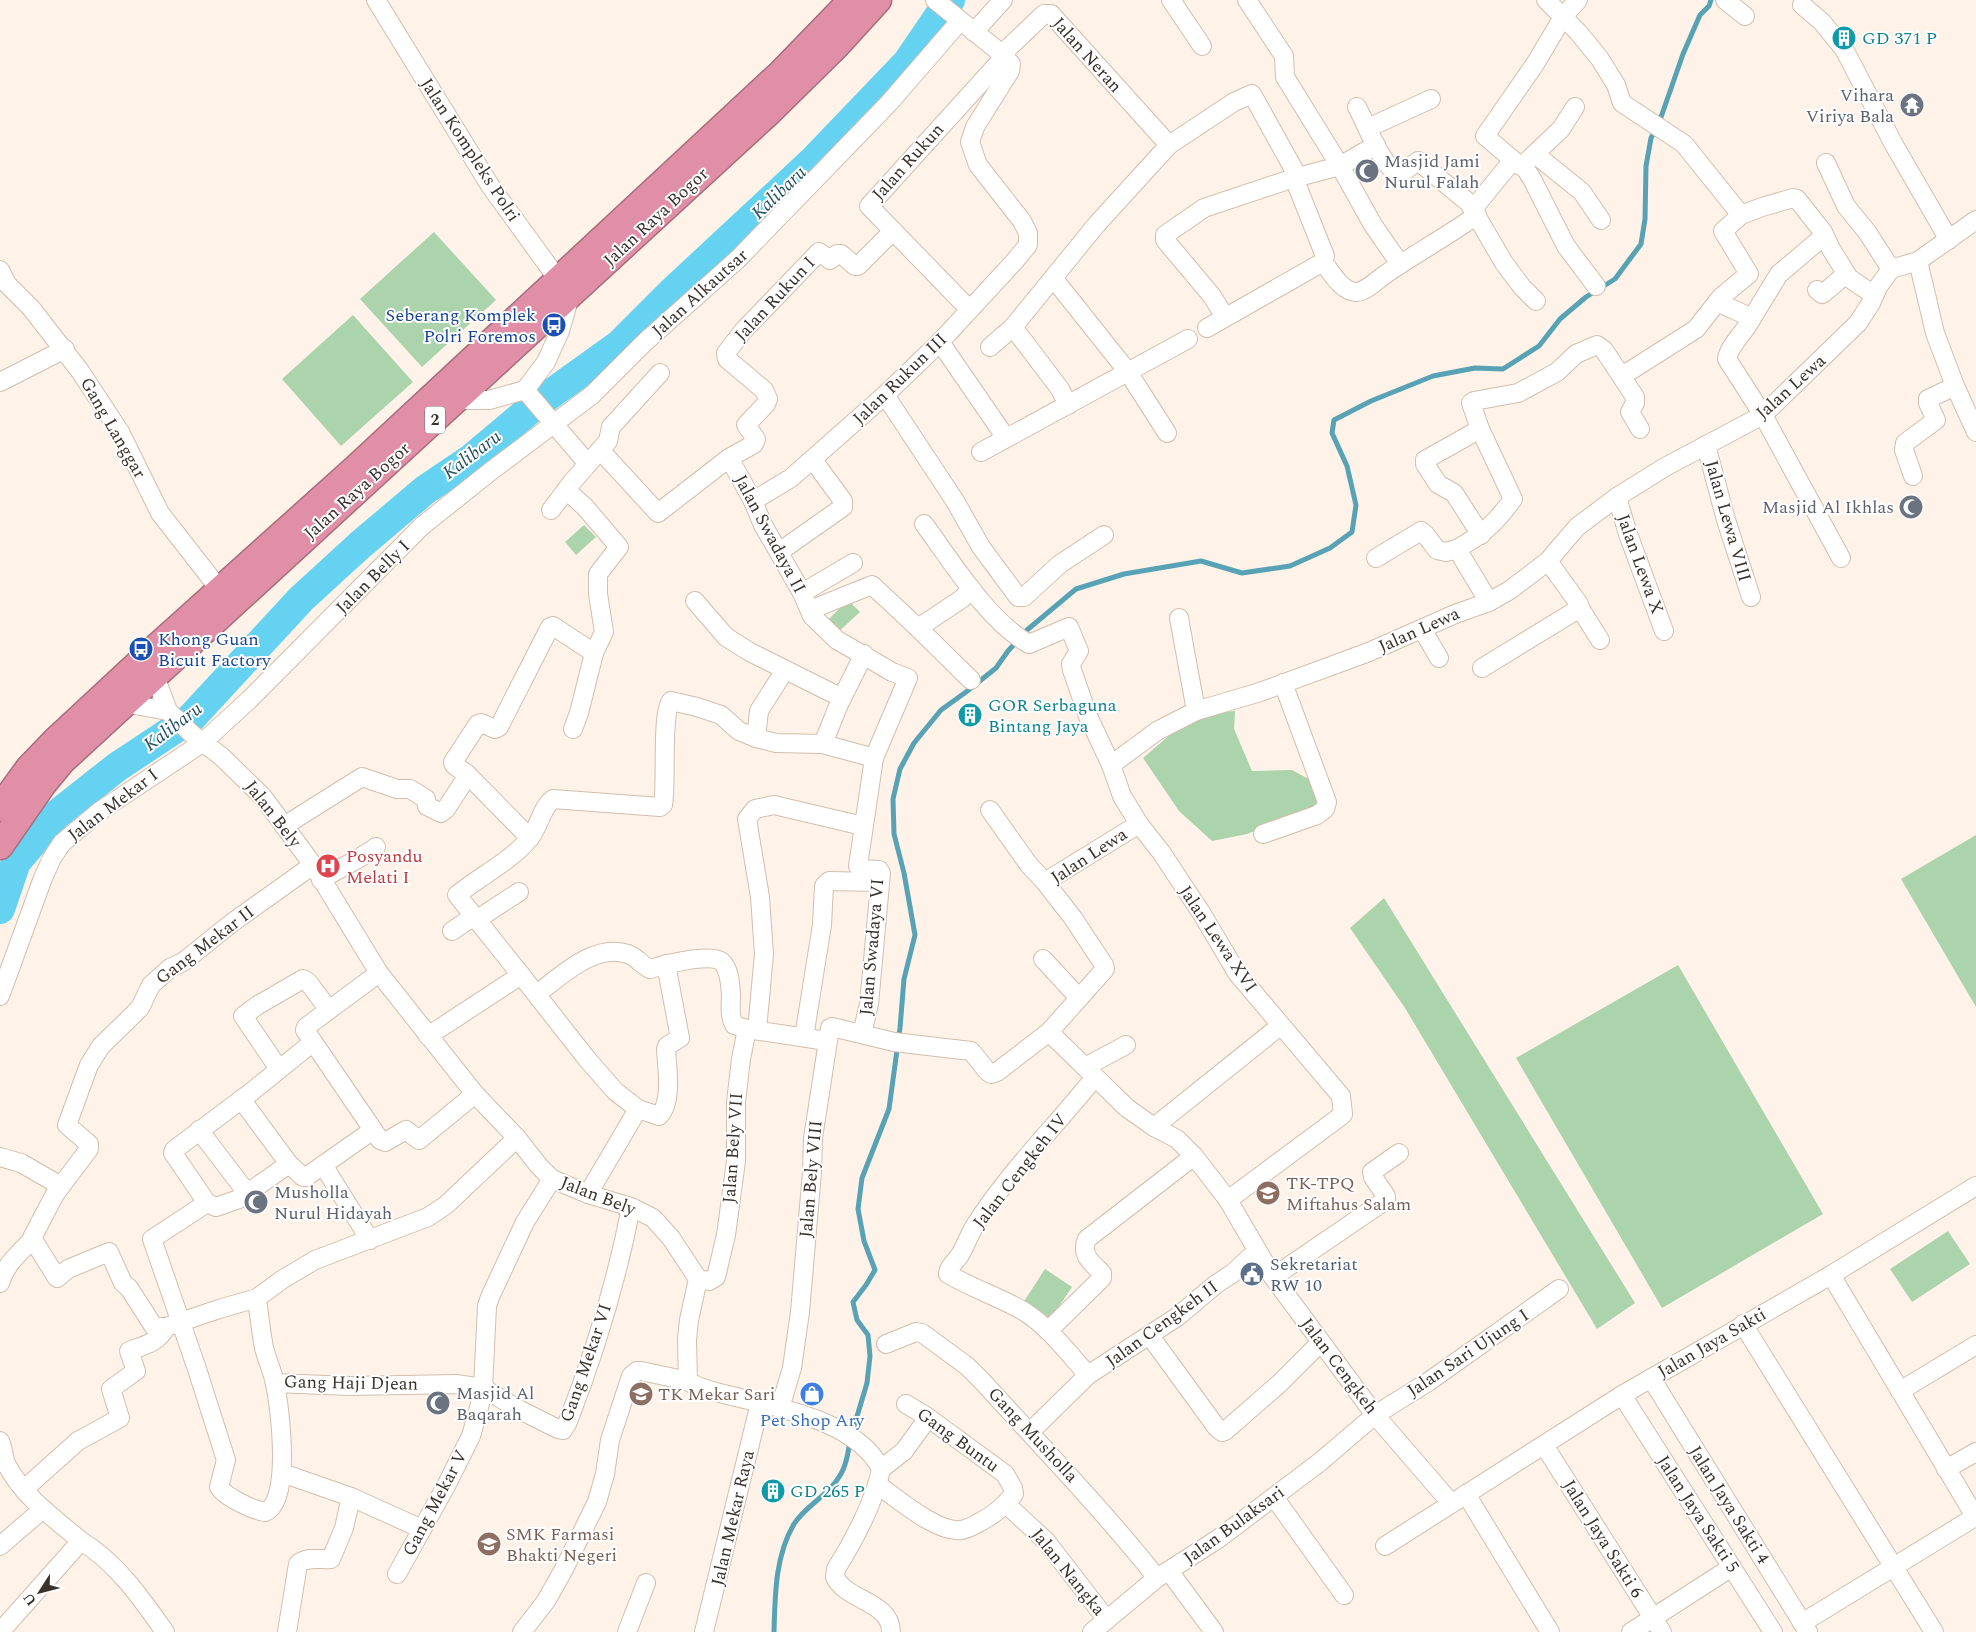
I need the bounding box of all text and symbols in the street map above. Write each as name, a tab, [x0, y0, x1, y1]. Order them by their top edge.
street label: Jalan Neran	[1046, 11, 1128, 99]
building icon: GD 371 P	[1831, 25, 1857, 51]
place label: GD 371 P	[1862, 25, 1937, 52]
street label: Jalan Kompleks Polri	[413, 73, 527, 227]
place label: Vihara Viriya Bala	[1806, 82, 1894, 130]
temple icon: Vihara Viriya Bala	[1899, 92, 1925, 118]
street label: Jalan Rukun	[866, 117, 950, 207]
place label: Masjid Jami Nurul Falah	[1384, 148, 1480, 196]
mosque icon: Masjid Jami Nurul Falah	[1354, 158, 1380, 184]
water label: Kalibaru	[745, 159, 813, 227]
street label: Jalan Raya Bogor	[597, 161, 715, 273]
street label: Jalan Alkautsar	[646, 242, 754, 344]
street label: Jalan Rukun I	[728, 250, 822, 348]
place label: Seberang Komplek Polri Foremos	[386, 302, 536, 350]
bus stop icon: Seberang Komplek Polri Foremos	[541, 312, 567, 338]
street label: Jalan Rukun III	[847, 327, 953, 431]
street label: Jalan Lewa	[1750, 348, 1832, 426]
street label: Gang Langgar	[73, 372, 153, 484]
road number: 2	[425, 406, 445, 434]
water label: Kalibaru	[436, 423, 508, 487]
street label: Jalan Raya Bogor	[298, 436, 416, 546]
street label: Jalan Lewa VIII	[1698, 457, 1758, 585]
street label: Jalan Swadaya II	[727, 470, 813, 598]
place label: Masjid Al Ikhlas	[1762, 494, 1894, 521]
mosque icon: Masjid Al Ikhlas	[1898, 494, 1924, 520]
street label: Jalan Lewa X	[1609, 510, 1671, 618]
street label: Jalan Belly I	[330, 534, 416, 620]
street label: Jalan Lewa	[1374, 600, 1464, 660]
place label: Khong Guan Bicuit Factory	[158, 626, 272, 674]
bus stop icon: Khong Guan Bicuit Factory	[128, 636, 154, 662]
place label: GOR Serbaguna Bintang Jaya	[988, 692, 1117, 740]
water label: Kalibaru	[137, 695, 209, 759]
building icon: GOR Serbaguna Bintang Jaya	[957, 702, 983, 728]
street label: Jalan Mekar I	[62, 762, 164, 848]
street label: Jalan Bely	[238, 775, 309, 854]
street label: Jalan Lewa	[1045, 821, 1133, 891]
place label: Posyandu Melati I	[346, 843, 423, 891]
hospital icon: Posyandu Melati I	[315, 853, 341, 879]
street label: Jalan Swadaya VI	[853, 877, 891, 1017]
street label: Jalan Lewa XVI	[1172, 880, 1264, 998]
street label: Gang Mekar II	[150, 899, 260, 991]
street label: Jalan Bely VII	[716, 1092, 750, 1204]
street label: Jalan Cengkeh IV	[966, 1108, 1074, 1234]
street label: Jalan Bely VIII	[792, 1119, 830, 1239]
street label: Jalan Bely	[556, 1169, 641, 1223]
place label: TK-TPQ Miftahus Salam	[1286, 1170, 1411, 1218]
place label: Musholla Nurul Hidayah	[274, 1179, 392, 1227]
school or university icon: TK-TPQ Miftahus Salam	[1255, 1180, 1281, 1206]
mosque icon: Musholla Nurul Hidayah	[243, 1189, 269, 1215]
place label: Sekretariat RW 10	[1270, 1251, 1358, 1299]
public building icon: Sekretariat RW 10	[1239, 1261, 1265, 1287]
street label: Jalan Cengkeh II	[1100, 1274, 1224, 1374]
street label: Gang Mekar VI	[553, 1300, 619, 1426]
street label: Jalan Jaya Sakti	[1653, 1301, 1771, 1385]
street label: Jalan Sari Ujung I	[1402, 1302, 1534, 1404]
street label: Jalan Cengkeh	[1294, 1312, 1384, 1420]
street label: Gang Haji Djean	[284, 1368, 418, 1398]
place label: Masjid Al Baqarah	[456, 1380, 534, 1428]
school or university icon: TK Mekar Sari	[628, 1381, 654, 1407]
place label: TK Mekar Sari	[658, 1381, 775, 1408]
shop icon: Pet Shop Ary	[799, 1381, 825, 1407]
street label: Gang Musholla	[982, 1381, 1085, 1489]
mosque icon: Masjid Al Baqarah	[425, 1390, 451, 1416]
street label: Gang Buntu	[911, 1401, 1005, 1479]
place label: Pet Shop Ary	[760, 1407, 866, 1434]
street label: Jalan Jaya Sakti 4	[1682, 1441, 1776, 1569]
street label: Gang Mekar V	[396, 1445, 474, 1561]
street label: Jalan Mekar Raya	[704, 1447, 762, 1589]
street label: Jalan Jaya Sakti 5	[1650, 1450, 1746, 1578]
street label: Jalan Jaya Sakti 6	[1556, 1475, 1650, 1603]
building icon: GD 265 P	[760, 1478, 786, 1504]
place label: GD 265 P	[790, 1478, 865, 1505]
street label: Jalan Bulaksari	[1178, 1479, 1290, 1571]
place label: SMK Farmasi Bhakti Negeri	[506, 1521, 617, 1569]
street label: Jalan Nangka	[1024, 1522, 1112, 1622]
school or university icon: SMK Farmasi Bhakti Negeri	[476, 1531, 502, 1557]
north arrow	[15, 1567, 65, 1617]
text: U	[18, 1588, 42, 1610]

